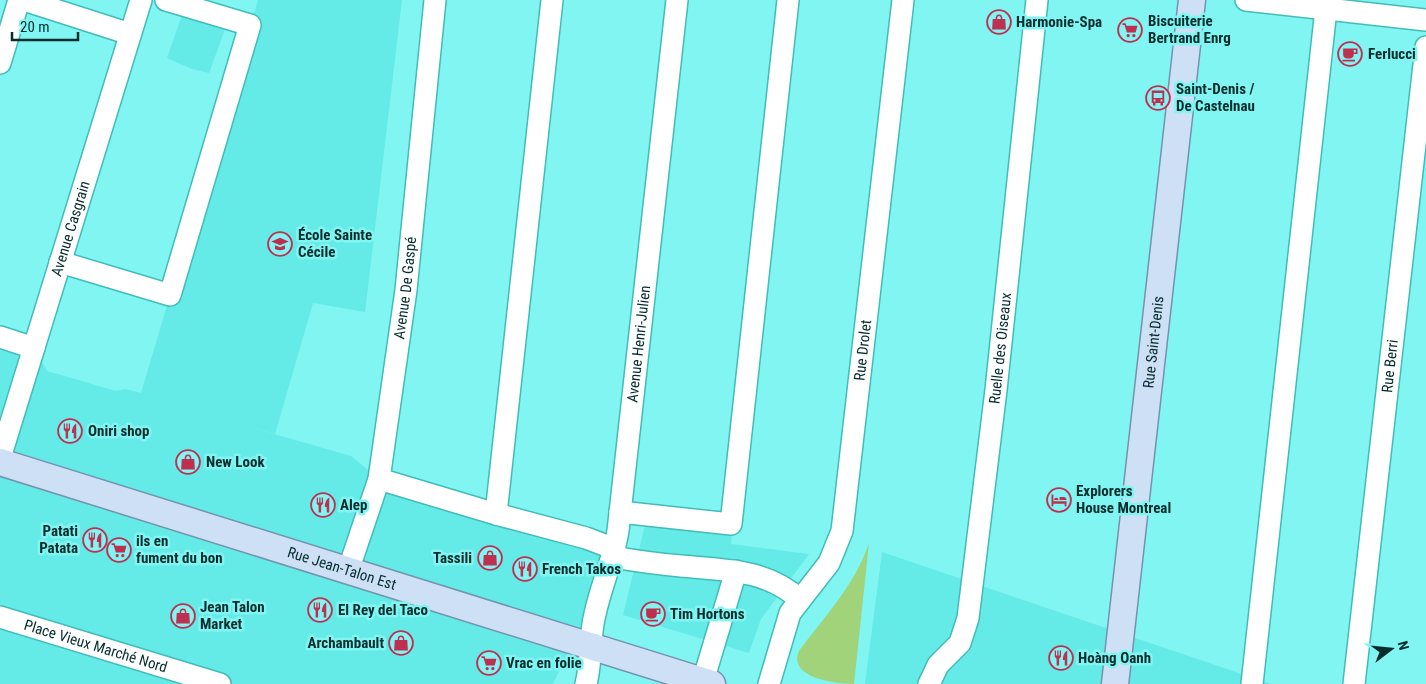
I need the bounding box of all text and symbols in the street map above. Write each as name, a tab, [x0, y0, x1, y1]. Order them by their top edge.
shop icon: Harmonie-Spa	[986, 9, 1012, 35]
scale bar	[12, 10, 79, 42]
place label: Biscuiterie Bertrand Enrg	[1148, 12, 1231, 47]
place label: Harmonie-Spa	[1016, 13, 1102, 31]
supermarket icon: Biscuiterie Bertrand Enrg	[1117, 17, 1143, 43]
text: 20 m	[20, 18, 50, 36]
cafe icon: Ferlucci	[1337, 41, 1363, 67]
place label: Ferlucci	[1368, 45, 1416, 63]
place label: Saint-Denis / De Castelnau	[1176, 80, 1255, 115]
bus stop icon: Saint-Denis / De Castelnau	[1145, 85, 1171, 111]
street label: Avenue Casgrain	[47, 179, 94, 278]
place label: École Sainte Cécile	[298, 226, 372, 261]
school or university icon: École Sainte Cécile	[267, 231, 293, 257]
street label: Avenue De Gaspé	[390, 236, 420, 340]
street label: Avenue Henri-Julien	[623, 284, 654, 404]
street label: Ruelle des Oiseaux	[985, 291, 1015, 405]
street label: Rue Saint-Denis	[1139, 295, 1168, 389]
street label: Rue Drolet	[850, 319, 875, 382]
street label: Rue Berri	[1378, 338, 1402, 394]
restaurant icon: Oniri shop	[57, 418, 83, 444]
place label: Oniri shop	[88, 422, 150, 440]
shop icon: New Look	[175, 449, 201, 475]
place label: New Look	[206, 453, 265, 471]
place label: Explorers House Montreal	[1076, 482, 1171, 517]
hotel icon: Explorers House Montreal	[1046, 487, 1072, 513]
restaurant icon: Alep	[310, 492, 336, 518]
place label: Alep	[340, 496, 367, 514]
place label: Patati Patata	[39, 522, 78, 557]
restaurant icon: Patati Patata	[82, 527, 108, 553]
place label: ils en fument du bon	[136, 532, 223, 567]
supermarket icon: ils en fument du bon	[106, 537, 132, 563]
street label: Rue Jean-Talon Est	[285, 543, 398, 594]
shop icon: Tassili	[477, 545, 503, 571]
place label: Tassili	[433, 549, 472, 567]
restaurant icon: French Takos	[512, 556, 538, 582]
place label: French Takos	[542, 560, 621, 578]
restaurant icon: El Rey del Taco	[307, 597, 333, 623]
place label: Jean Talon Market	[200, 598, 265, 633]
place label: El Rey del Taco	[338, 601, 428, 619]
cafe icon: Tim Hortons	[640, 601, 666, 627]
shop icon: Jean Talon Market	[170, 603, 196, 629]
place label: Tim Hortons	[670, 605, 745, 623]
street label: Place Vieux Marché Nord	[22, 616, 170, 676]
north arrow	[1366, 624, 1416, 674]
shop icon: Archambault	[388, 630, 414, 656]
place label: Archambault	[307, 634, 384, 652]
text: N	[1395, 639, 1412, 652]
restaurant icon: Hoàng Oanh	[1048, 645, 1074, 671]
place label: Hoàng Oanh	[1078, 649, 1151, 667]
supermarket icon: Vrac en folie	[476, 650, 502, 676]
place label: Vrac en folie	[506, 654, 582, 672]

